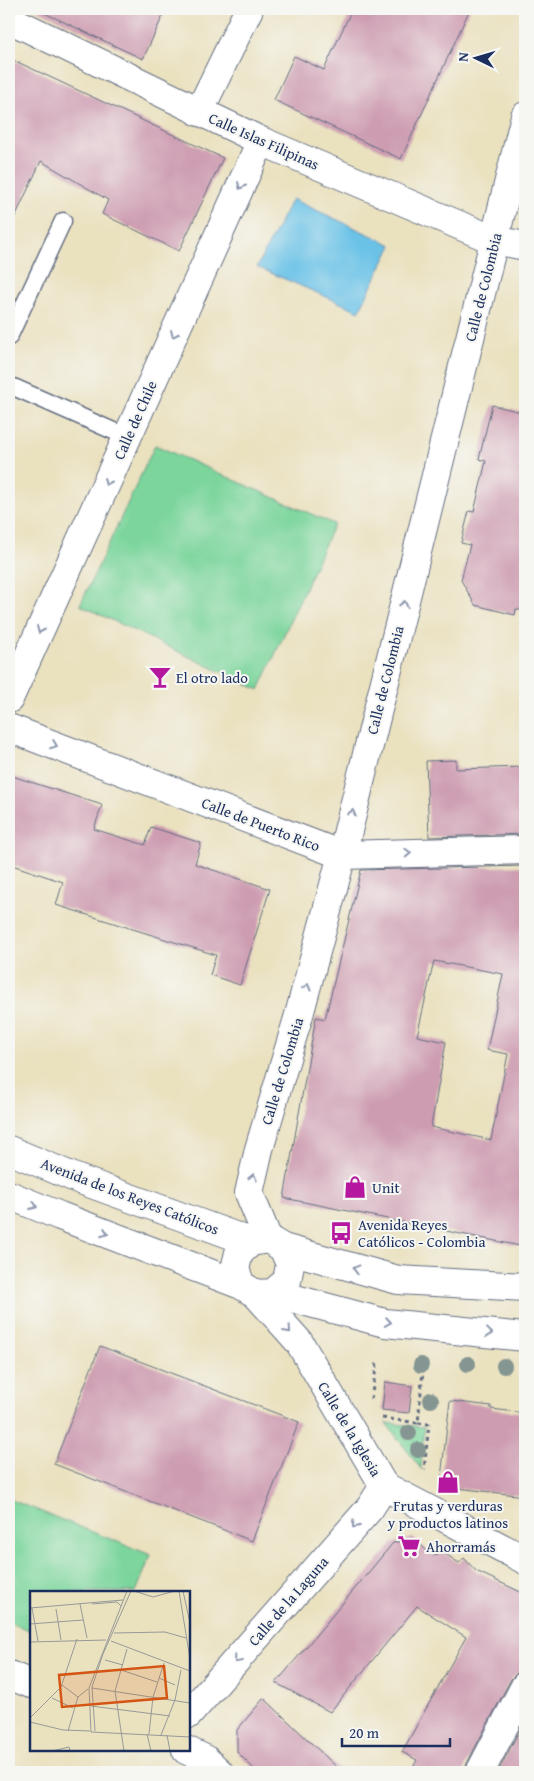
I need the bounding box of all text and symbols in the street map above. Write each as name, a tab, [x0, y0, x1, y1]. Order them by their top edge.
north arrow	[452, 32, 502, 82]
text: N	[453, 51, 473, 62]
street label: Calle Islas Filipinas	[205, 107, 323, 175]
one-way arrow	[236, 181, 247, 190]
street label: Calle de Colombia	[459, 230, 507, 344]
one-way arrow	[169, 329, 180, 338]
street label: Calle de Chile	[108, 377, 162, 463]
one-way arrow	[102, 477, 113, 486]
one-way arrow	[398, 600, 409, 609]
street label: Calle de Colombia	[361, 623, 409, 737]
one-way arrow	[35, 625, 46, 634]
bar icon: El otro lado	[147, 664, 173, 690]
place label: El otro lado	[176, 667, 248, 688]
one-way arrow	[49, 739, 58, 749]
street label: Calle de Puerto Rico	[199, 792, 324, 856]
one-way arrow	[346, 809, 357, 818]
one-way arrow	[404, 848, 412, 858]
one-way arrow	[301, 984, 311, 992]
street label: Calle de Colombia	[256, 1015, 308, 1127]
street label: Avenida de los Reyes Católicos	[38, 1152, 222, 1240]
one-way arrow	[247, 1173, 258, 1182]
shop icon: Unit	[342, 1174, 368, 1200]
place label: Unit	[372, 1177, 401, 1198]
one-way arrow	[29, 1199, 38, 1210]
place label: Avenida Reyes Católicos - Colombia	[358, 1214, 486, 1252]
bus stop icon: Avenida Reyes Católicos - Colombia	[328, 1220, 354, 1246]
one-way arrow	[100, 1227, 109, 1237]
one-way arrow	[352, 1264, 360, 1274]
one-way arrow	[384, 1317, 392, 1327]
one-way arrow	[282, 1325, 291, 1334]
one-way arrow	[485, 1328, 493, 1339]
street label: Calle de la Iglesia	[313, 1377, 387, 1481]
shop icon: Frutas y verduras y productos latinos	[435, 1469, 461, 1495]
place label: Frutas y verduras y productos latinos	[387, 1495, 508, 1533]
one-way arrow	[352, 1519, 361, 1528]
supermarket icon: Ahorramás	[396, 1533, 422, 1559]
place label: Ahorramás	[426, 1536, 496, 1557]
street label: Calle de la Laguna	[243, 1552, 333, 1650]
inset map	[30, 1591, 190, 1751]
one-way arrow	[234, 1654, 243, 1663]
scale bar	[342, 1716, 449, 1748]
text: 20 m	[349, 1722, 380, 1743]

